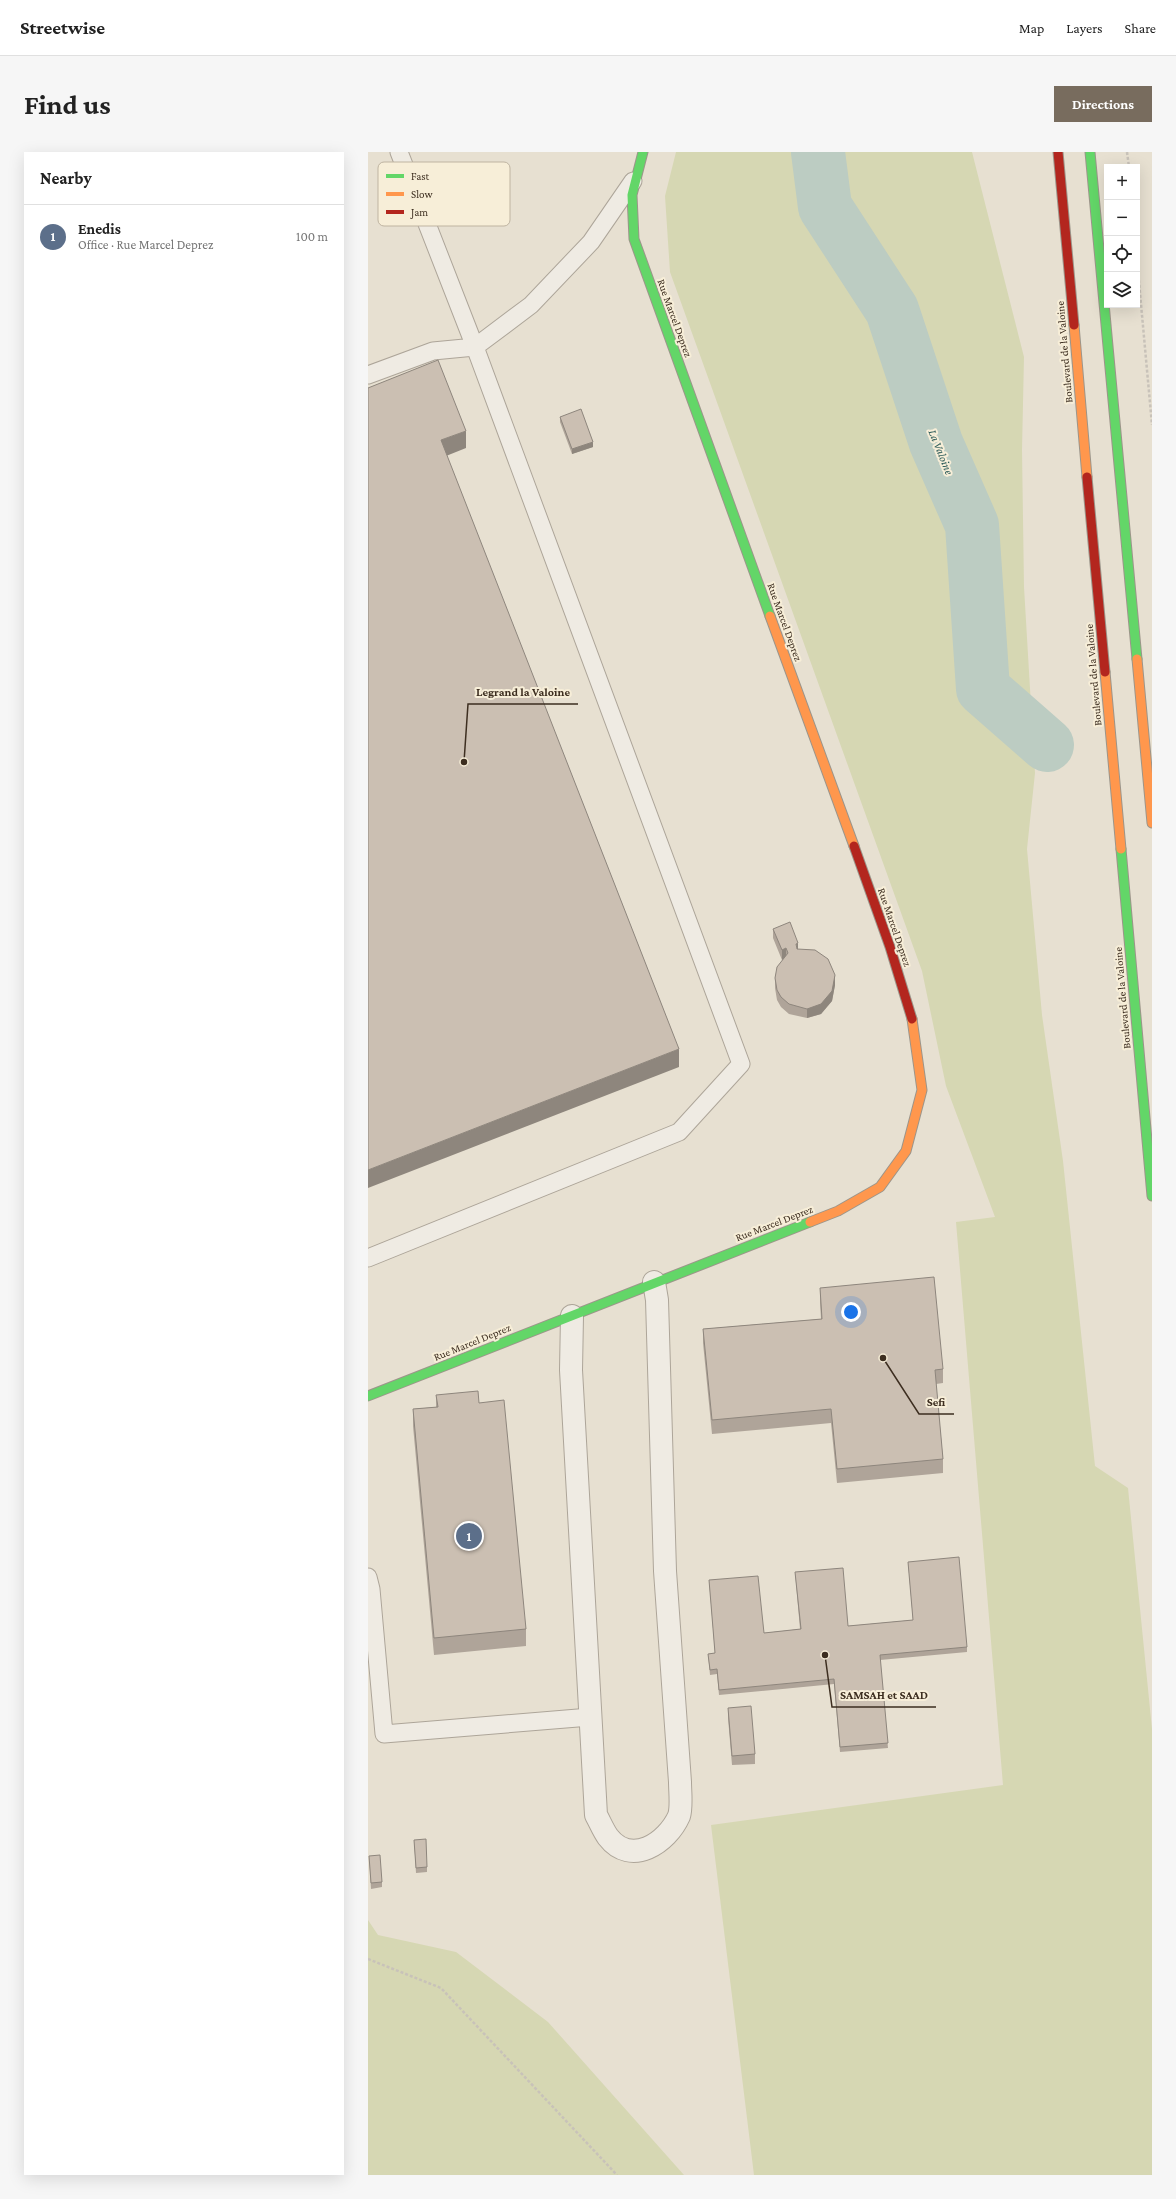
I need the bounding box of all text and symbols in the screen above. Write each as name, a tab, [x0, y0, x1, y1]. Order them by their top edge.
text: Streetwise	[20, 17, 105, 38]
text: Map	[1019, 20, 1044, 36]
text: Layers	[1066, 20, 1103, 36]
text: Share	[1125, 20, 1156, 36]
button: Directions	[1054, 86, 1152, 122]
text: Find us	[24, 89, 111, 120]
legend	[378, 162, 510, 226]
map controls	[1104, 164, 1140, 308]
button: +	[1104, 164, 1140, 200]
text: Nearby	[40, 169, 92, 188]
text: Fast	[411, 170, 430, 182]
text: Slow	[411, 188, 433, 200]
button: −	[1104, 200, 1140, 236]
text: Jam	[410, 206, 428, 219]
text: Enedis	[78, 221, 121, 237]
text: 1	[51, 229, 55, 244]
text: 100 m	[296, 229, 328, 244]
button: locate	[1104, 236, 1140, 272]
text: Office · Rue Marcel Deprez	[78, 237, 213, 252]
button: layers	[1104, 272, 1140, 308]
street label: Rue Marcel Deprez	[654, 277, 695, 359]
street label: Boulevard de la Valoine	[1054, 300, 1074, 403]
water label: La Valoine	[926, 427, 957, 477]
street label: Rue Marcel Deprez	[764, 581, 805, 663]
street label: Boulevard de la Valoine	[1083, 623, 1103, 726]
callout: Legrand la Valoine	[468, 680, 578, 704]
text: Legrand la Valoine	[476, 685, 570, 699]
street label: Rue Marcel Deprez	[875, 886, 914, 968]
street label: Boulevard de la Valoine	[1112, 946, 1132, 1049]
street label: Rue Marcel Deprez	[734, 1203, 815, 1244]
your location	[841, 1302, 861, 1322]
street label: Rue Marcel Deprez	[432, 1321, 513, 1364]
callout: Sefi	[919, 1390, 954, 1414]
text: Sefi	[927, 1395, 945, 1409]
pin: 1	[456, 1521, 482, 1551]
callout: SAMSAH et SAAD	[832, 1683, 936, 1707]
text: SAMSAH et SAAD	[840, 1688, 928, 1702]

